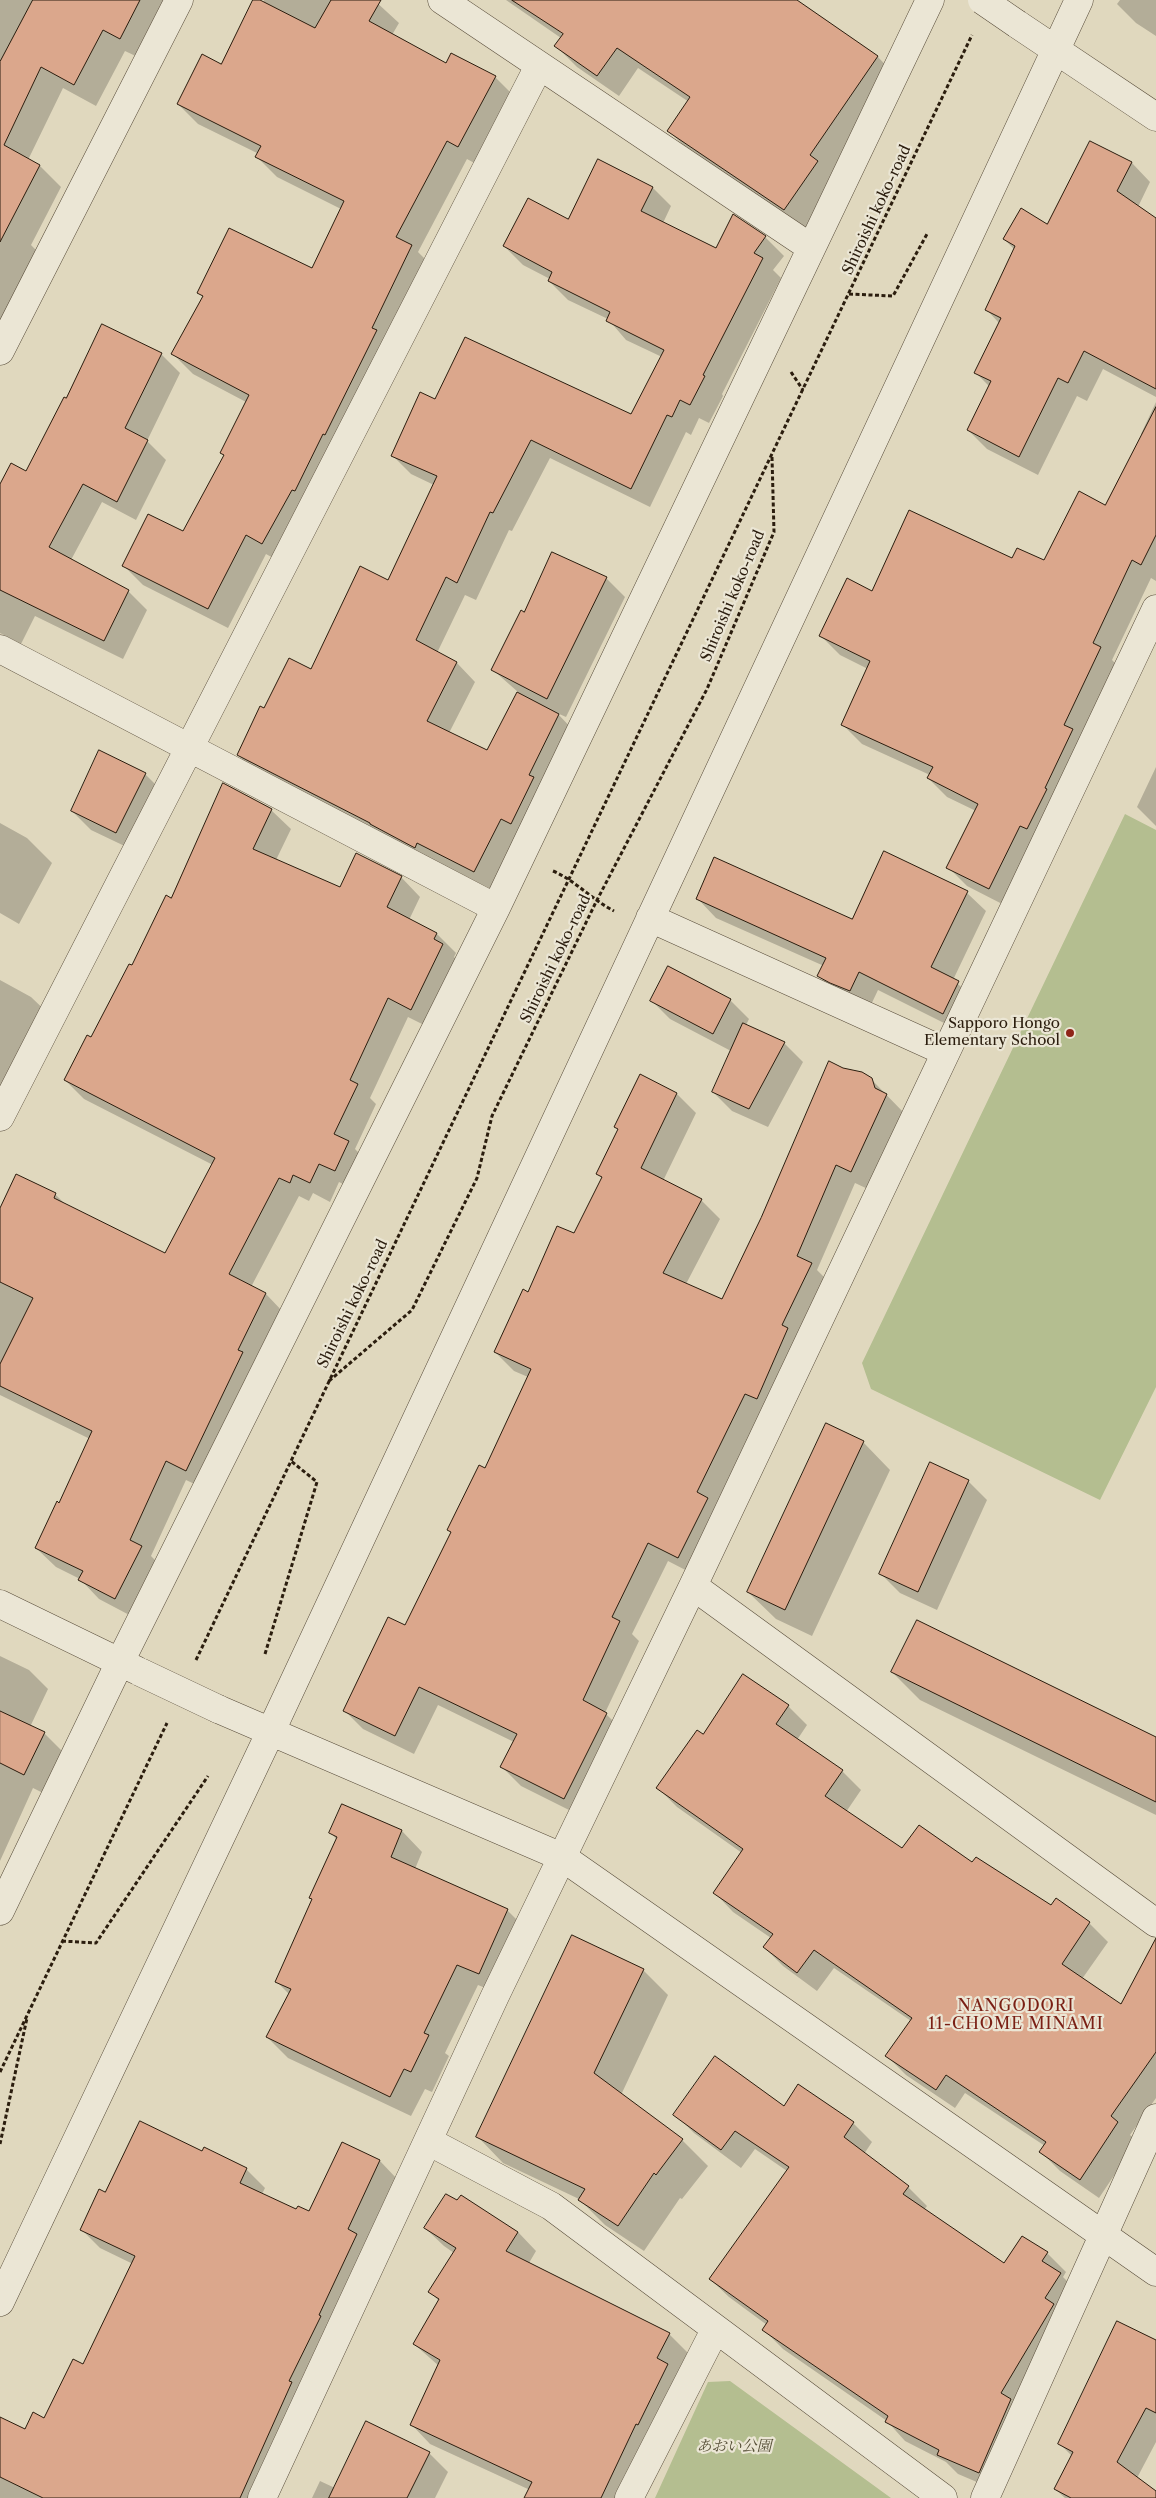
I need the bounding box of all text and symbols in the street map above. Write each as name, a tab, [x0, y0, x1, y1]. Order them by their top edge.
street label: Shiroishi koko-road	[839, 142, 915, 278]
street label: Shiroishi koko-road	[697, 528, 769, 664]
street label: Shiroishi koko-road	[517, 892, 595, 1026]
place label: Sapporo Hongo Elementary School	[924, 1015, 1060, 1050]
marker: Sapporo Hongo Elementary School	[1064, 1027, 1076, 1039]
street label: Shiroishi koko-road	[314, 1237, 392, 1371]
district label: NANGODORI 11-CHOME MINAMI	[926, 1996, 1106, 2034]
park label: あおい公園	[697, 2438, 771, 2456]

